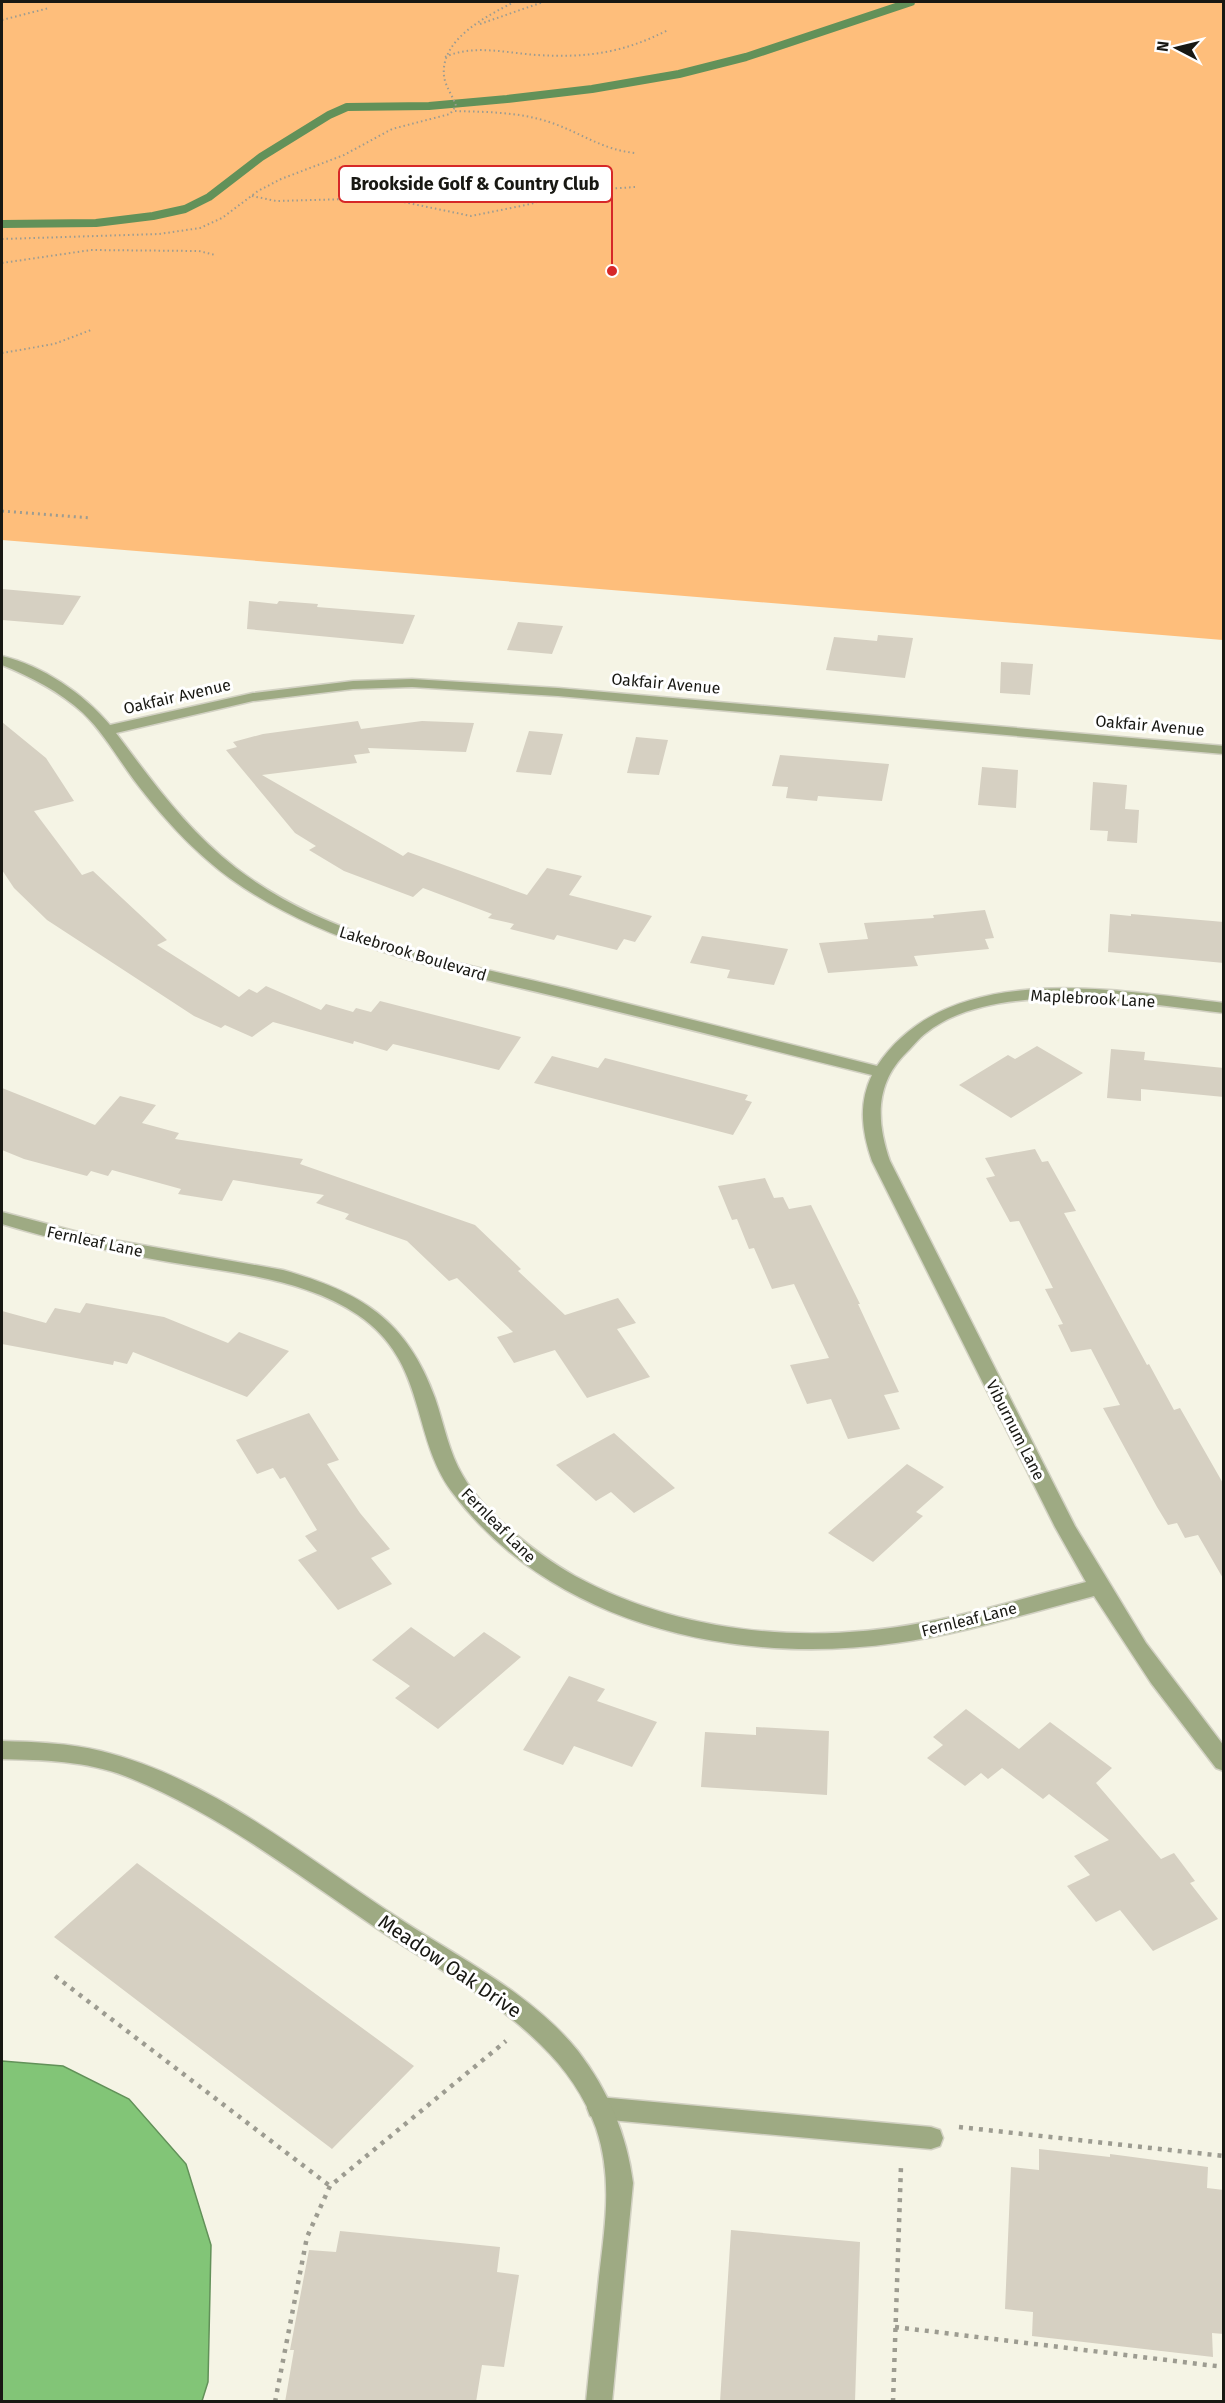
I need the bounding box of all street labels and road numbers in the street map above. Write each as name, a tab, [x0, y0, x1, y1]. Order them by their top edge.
street label: Oakfair Avenue	[611, 669, 721, 698]
street label: Oakfair Avenue	[122, 675, 233, 718]
street label: Oakfair Avenue	[1095, 711, 1205, 740]
street label: Lakebrook Boulevard	[337, 922, 489, 985]
street label: Maplebrook Lane	[1030, 986, 1156, 1011]
street label: Fernleaf Lane	[45, 1222, 145, 1261]
street label: Viburnum Lane	[982, 1377, 1049, 1483]
street label: Fernleaf Lane	[457, 1484, 540, 1567]
street label: Fernleaf Lane	[919, 1598, 1019, 1641]
street label: Meadow Oak Drive	[374, 1909, 526, 2023]

